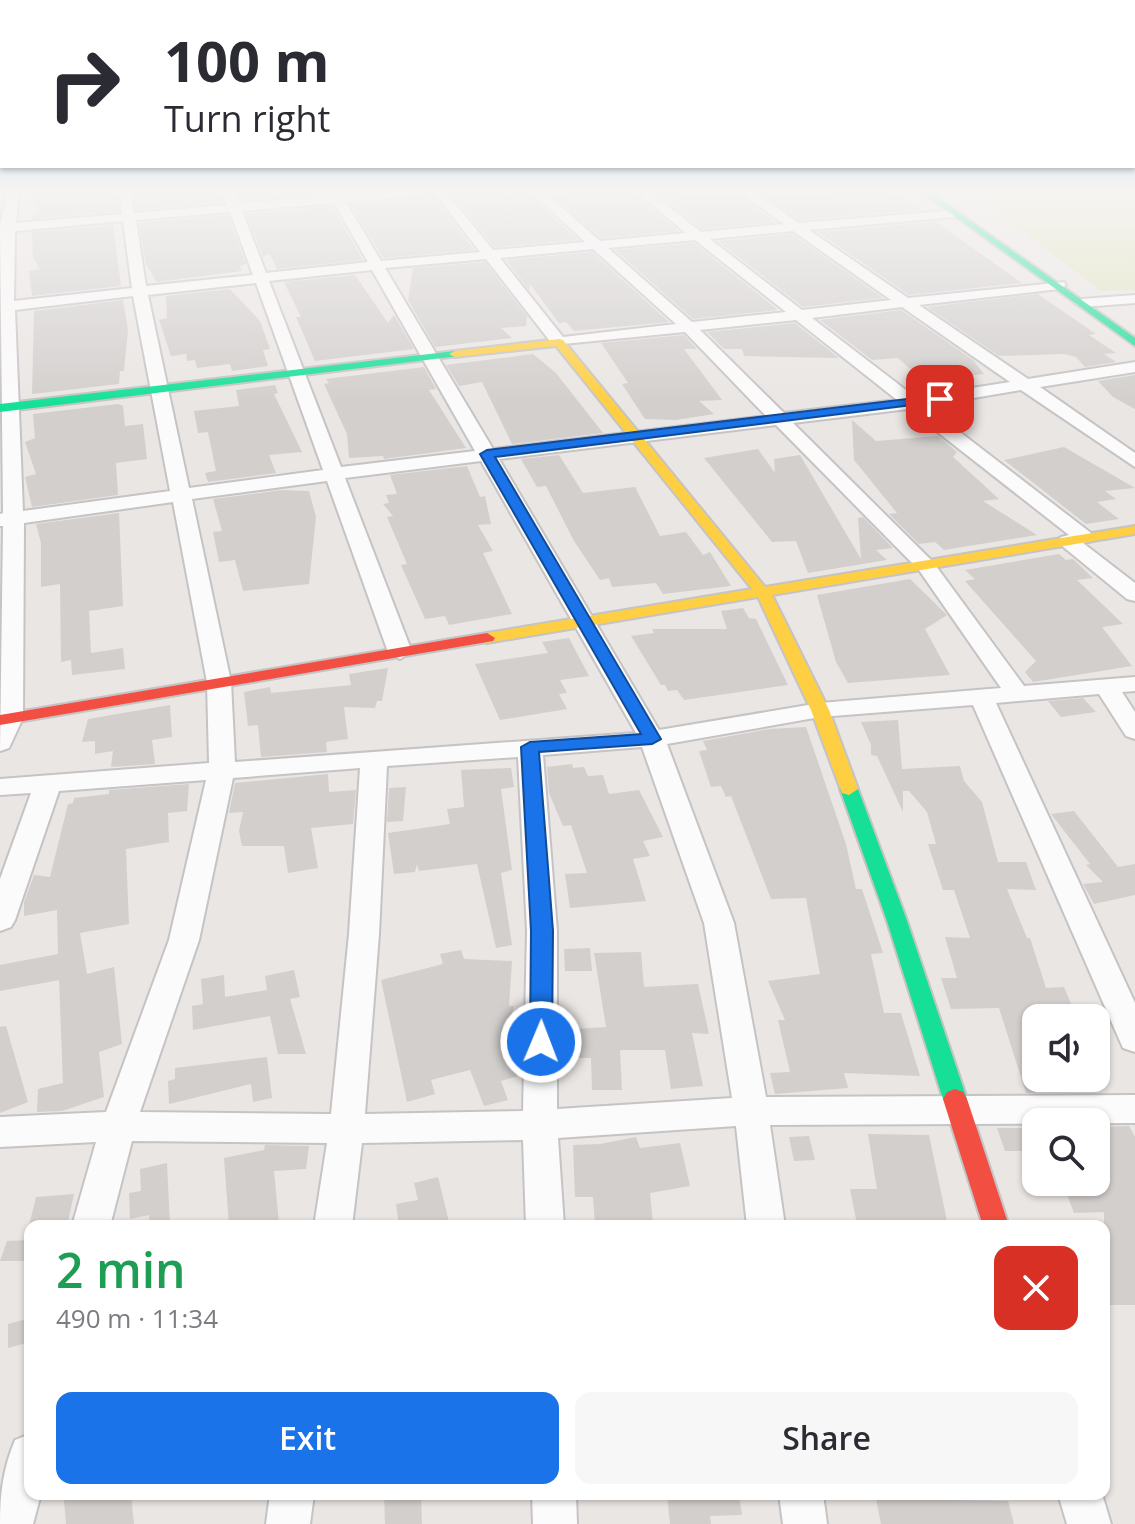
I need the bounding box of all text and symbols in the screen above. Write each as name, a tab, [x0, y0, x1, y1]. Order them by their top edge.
text: 100 m	[164, 22, 330, 98]
icon: right	[32, 32, 136, 136]
text: Turn right	[164, 94, 330, 143]
pin	[906, 365, 974, 433]
icon: arrive	[918, 377, 962, 421]
position arrow	[499, 1000, 583, 1084]
map controls	[1022, 1004, 1110, 1196]
button: sound	[1022, 1004, 1110, 1092]
button: search	[1022, 1108, 1110, 1196]
text: 2 min	[56, 1237, 186, 1302]
button: close	[994, 1246, 1078, 1330]
text: 490 m · 11:34	[56, 1300, 218, 1336]
button: Exit	[56, 1392, 559, 1484]
button: Share	[575, 1392, 1078, 1484]

